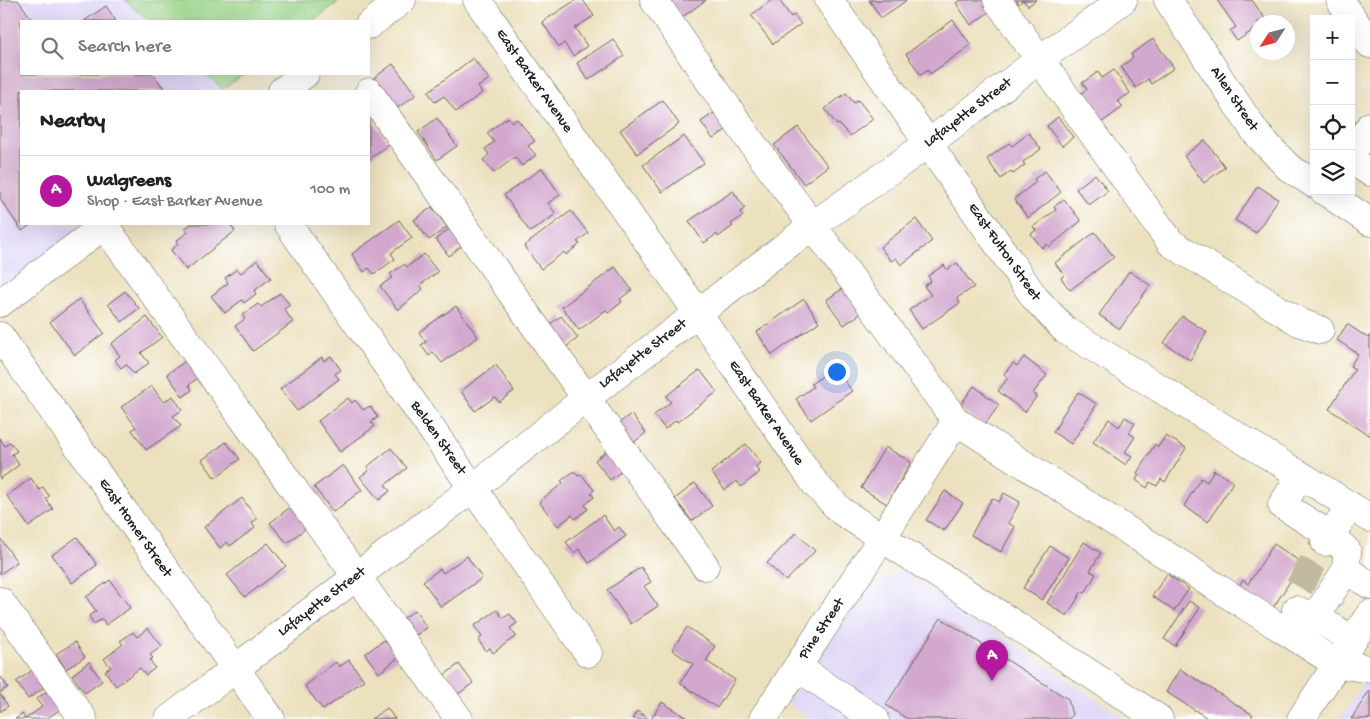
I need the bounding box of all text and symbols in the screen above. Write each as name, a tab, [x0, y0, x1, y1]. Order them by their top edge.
north arrow	[1250, 15, 1295, 60]
map controls	[1310, 15, 1355, 195]
button: +	[1310, 15, 1355, 60]
search box	[20, 20, 370, 75]
street label: East Barker Avenue	[491, 26, 577, 137]
icon: search	[38, 34, 66, 62]
text: Search here	[78, 36, 172, 59]
button: −	[1310, 60, 1355, 105]
street label: Allen Street	[1206, 63, 1263, 136]
street label: Lafayette Street	[920, 73, 1017, 152]
button: locate	[1310, 105, 1355, 150]
text: Nearby	[40, 110, 105, 135]
button: layers	[1310, 150, 1355, 195]
text: Walgreens	[87, 170, 171, 193]
text: A	[51, 181, 61, 200]
text: 100 m	[310, 181, 350, 200]
text: Shop · East Barker Avenue	[87, 193, 263, 212]
street label: East Fulton Street	[964, 200, 1046, 306]
street label: Lafayette Street	[595, 314, 692, 393]
street label: East Barker Avenue	[724, 357, 808, 469]
your location	[824, 359, 850, 385]
street label: Belden Street	[405, 397, 471, 480]
street label: East Homer Street	[94, 475, 177, 582]
street label: Lafayette Street	[274, 562, 371, 641]
street label: Pine Street	[794, 593, 850, 664]
pin: A	[976, 640, 1008, 681]

